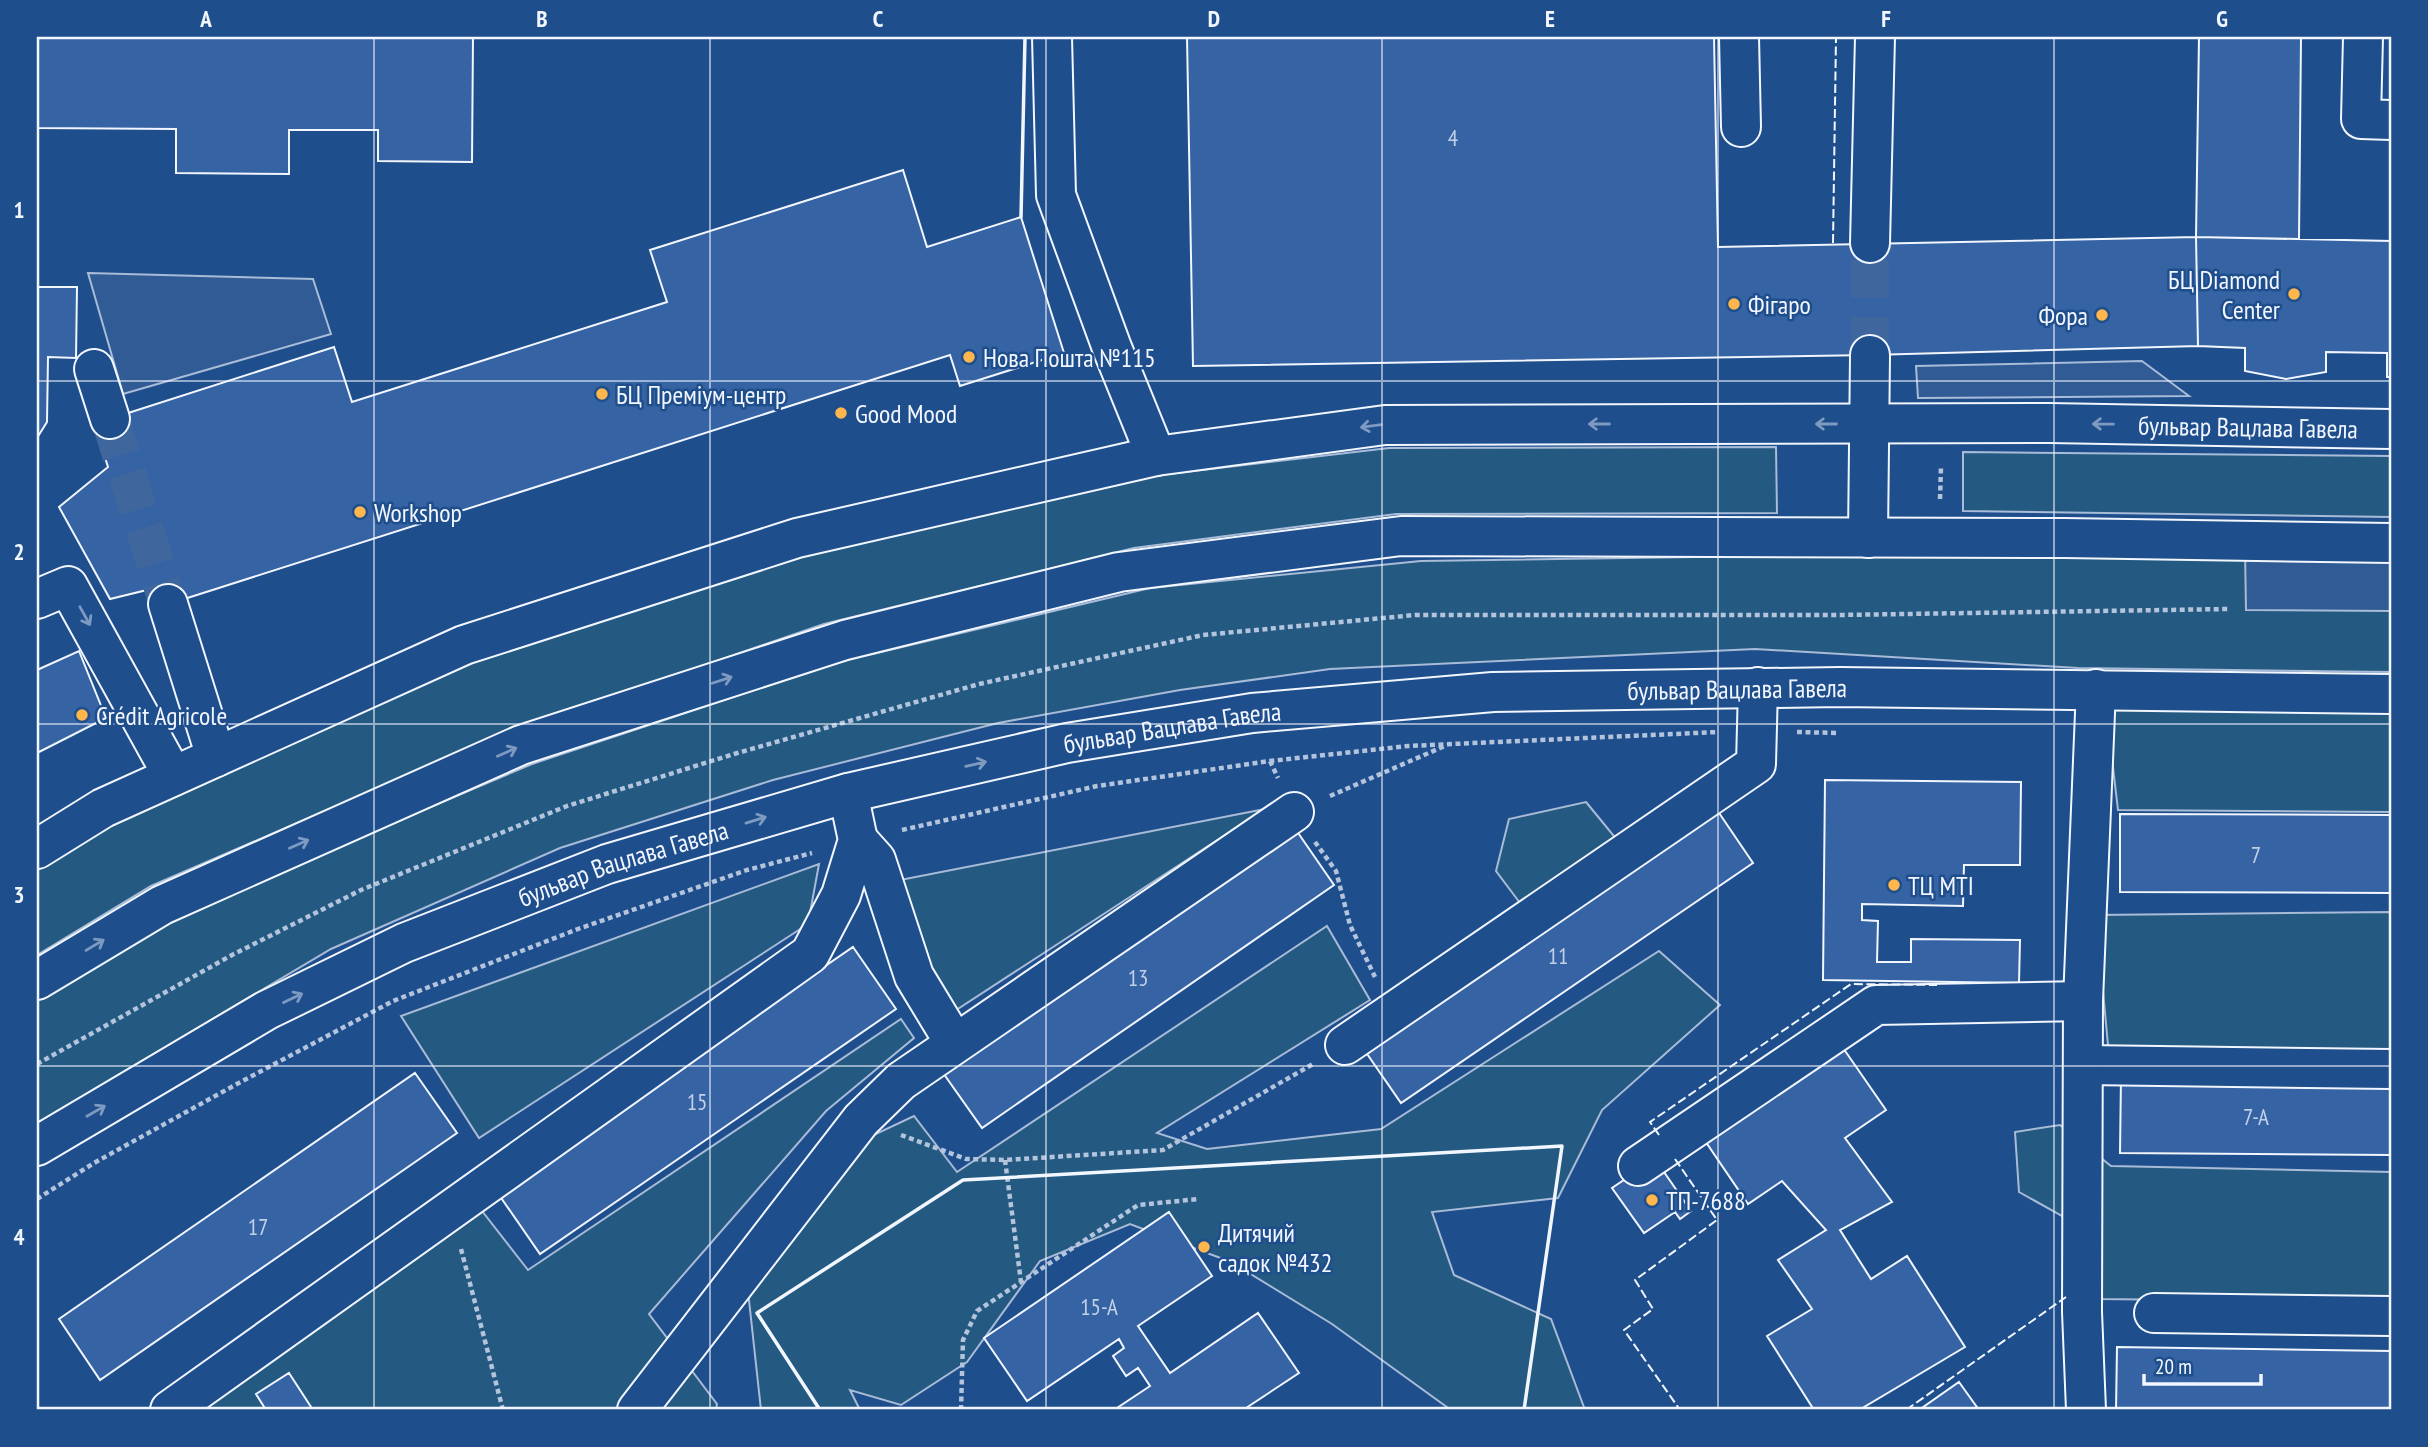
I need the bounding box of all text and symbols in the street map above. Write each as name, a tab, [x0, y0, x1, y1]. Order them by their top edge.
text: A	[199, 4, 212, 33]
text: B	[536, 4, 548, 33]
text: C	[873, 4, 884, 33]
text: D	[1208, 4, 1220, 33]
text: E	[1545, 4, 1555, 33]
text: F	[1881, 4, 1891, 33]
text: G	[2216, 4, 2228, 33]
house number: 4	[1448, 123, 1458, 152]
text: 1	[14, 195, 25, 224]
place label: БЦ Diamond Center	[2168, 263, 2280, 326]
marker: БЦ Diamond Center	[2286, 286, 2302, 302]
place label: Фігаро	[1748, 288, 1811, 321]
marker: Фігаро	[1726, 296, 1742, 312]
place label: Фора	[2039, 299, 2088, 332]
marker: Фора	[2094, 307, 2110, 323]
place label: Нова Пошта №115	[983, 341, 1156, 374]
marker: Нова Пошта №115	[961, 349, 977, 365]
place label: БЦ Преміум-центр	[616, 378, 786, 411]
marker: БЦ Преміум-центр	[594, 386, 610, 402]
place label: Good Mood	[855, 397, 957, 430]
marker: Good Mood	[833, 405, 849, 421]
street label: бульвар Вацлава Гавела	[2138, 408, 2358, 445]
one-way arrow	[1587, 417, 1610, 431]
one-way arrow	[1815, 417, 1838, 431]
one-way arrow	[2091, 417, 2114, 431]
one-way arrow	[1360, 420, 1383, 433]
place label: Workshop	[374, 496, 462, 529]
marker: Workshop	[352, 504, 368, 520]
text: 2	[14, 537, 25, 566]
one-way arrow	[78, 606, 92, 626]
street label: бульвар Вацлава Гавела	[1627, 670, 1847, 707]
one-way arrow	[711, 672, 733, 685]
street label: бульвар Вацлава Гавела	[1061, 694, 1282, 760]
place label: Crédit Agricole	[96, 699, 227, 732]
marker: Crédit Agricole	[74, 707, 90, 723]
one-way arrow	[495, 745, 517, 758]
one-way arrow	[964, 756, 987, 770]
one-way arrow	[744, 812, 766, 825]
street label: бульвар Вацлава Гавела	[513, 813, 732, 914]
one-way arrow	[288, 837, 309, 850]
house number: 7	[2251, 840, 2261, 869]
place label: ТЦ MTI	[1908, 869, 1974, 902]
marker: ТЦ MTI	[1886, 877, 1902, 893]
text: 3	[14, 880, 25, 909]
one-way arrow	[85, 938, 105, 952]
house number: 11	[1548, 941, 1568, 970]
house number: 13	[1128, 963, 1148, 992]
one-way arrow	[282, 990, 303, 1004]
house number: 15	[687, 1087, 707, 1116]
house number: 7-А	[2243, 1102, 2269, 1131]
one-way arrow	[85, 1104, 105, 1118]
place label: ТП-7688	[1666, 1184, 1746, 1217]
marker: ТП-7688	[1644, 1192, 1660, 1208]
house number: 17	[248, 1212, 268, 1241]
place label: Дитячий садок №432	[1218, 1216, 1332, 1279]
text: 4	[14, 1222, 25, 1251]
marker: Дитячий садок №432	[1196, 1239, 1212, 1255]
house number: 15-А	[1080, 1292, 1118, 1321]
scale bar	[2144, 1342, 2262, 1386]
text: 20 m	[2155, 1353, 2192, 1380]

